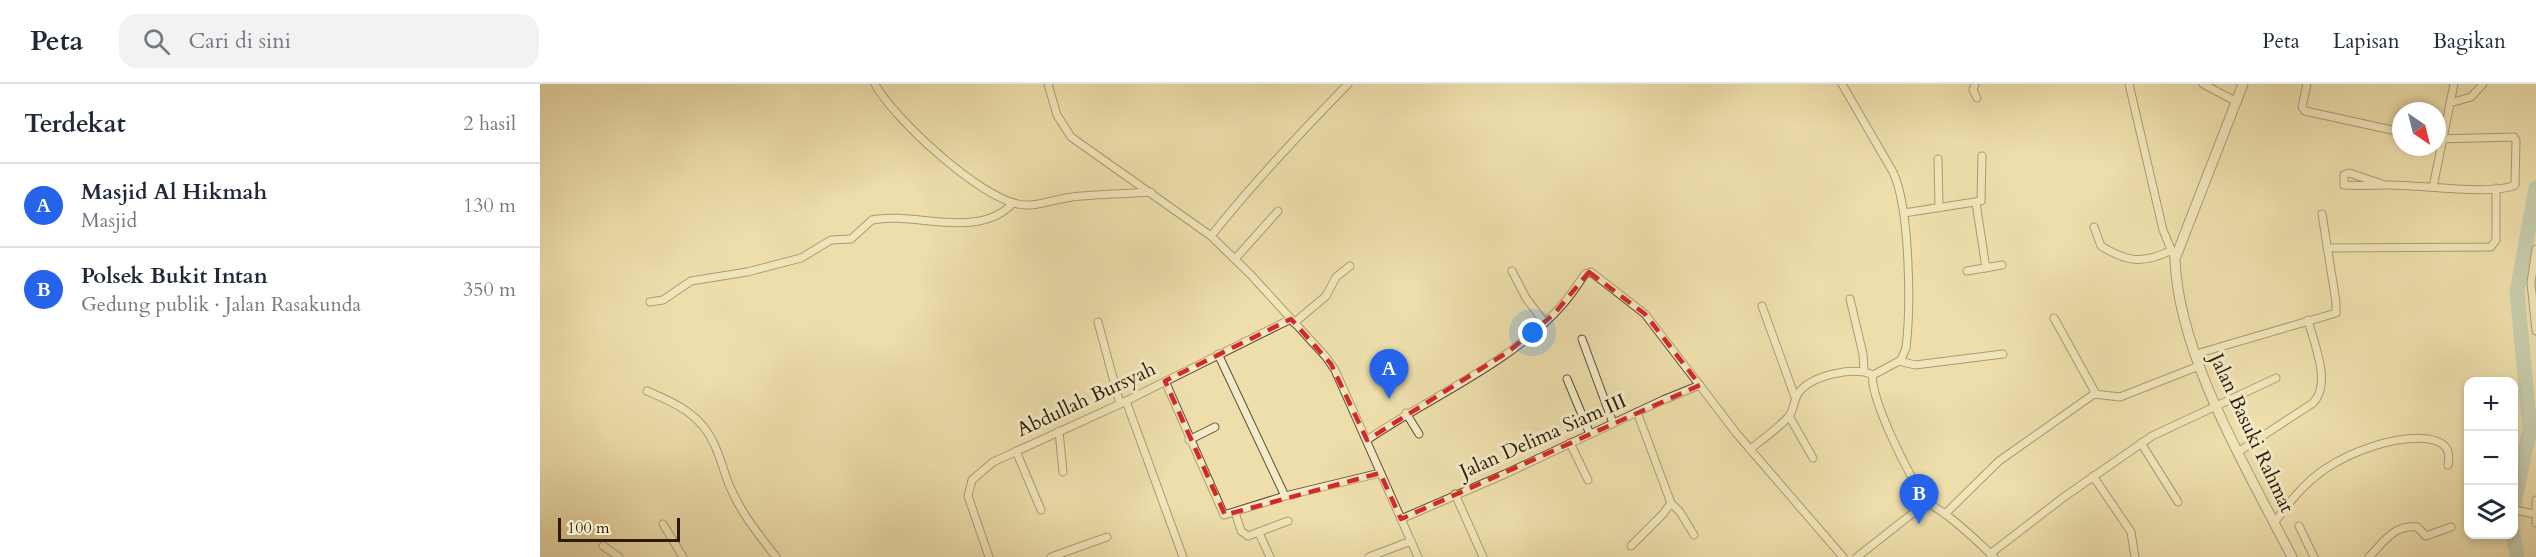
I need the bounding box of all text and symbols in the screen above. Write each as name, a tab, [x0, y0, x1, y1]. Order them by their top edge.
search box	[119, 14, 539, 68]
text: Peta	[30, 22, 83, 60]
icon: search	[140, 25, 173, 58]
text: Cari di sini	[188, 26, 291, 56]
text: Peta	[2262, 27, 2300, 56]
text: Lapisan	[2333, 27, 2400, 56]
text: Bagikan	[2433, 27, 2506, 56]
north arrow	[2392, 102, 2446, 156]
text: Terdekat	[24, 106, 126, 141]
text: 2 hasil	[463, 110, 516, 137]
text: Masjid Al Hikmah	[81, 177, 267, 207]
text: A	[36, 192, 51, 219]
text: 130 m	[463, 192, 516, 219]
text: Masjid	[81, 207, 137, 234]
text: Polsek Bukit Intan	[81, 261, 268, 291]
text: B	[36, 276, 51, 303]
text: 350 m	[463, 276, 516, 303]
text: Gedung publik · Jalan Rasakunda	[81, 291, 361, 318]
your location	[1518, 318, 1547, 347]
street label: Jalan Basuki Rahmat	[2202, 346, 2301, 518]
pin: A	[1370, 350, 1408, 399]
street label: Abdullah Bursyah	[1012, 355, 1160, 443]
map controls	[2464, 377, 2518, 539]
button: +	[2464, 377, 2518, 431]
street label: Jalan Delima Siam III	[1453, 387, 1631, 486]
button: −	[2464, 431, 2518, 485]
pin: B	[1900, 474, 1938, 524]
button: layers	[2464, 485, 2518, 539]
scale bar	[558, 515, 680, 542]
text: 100 m	[567, 517, 609, 539]

